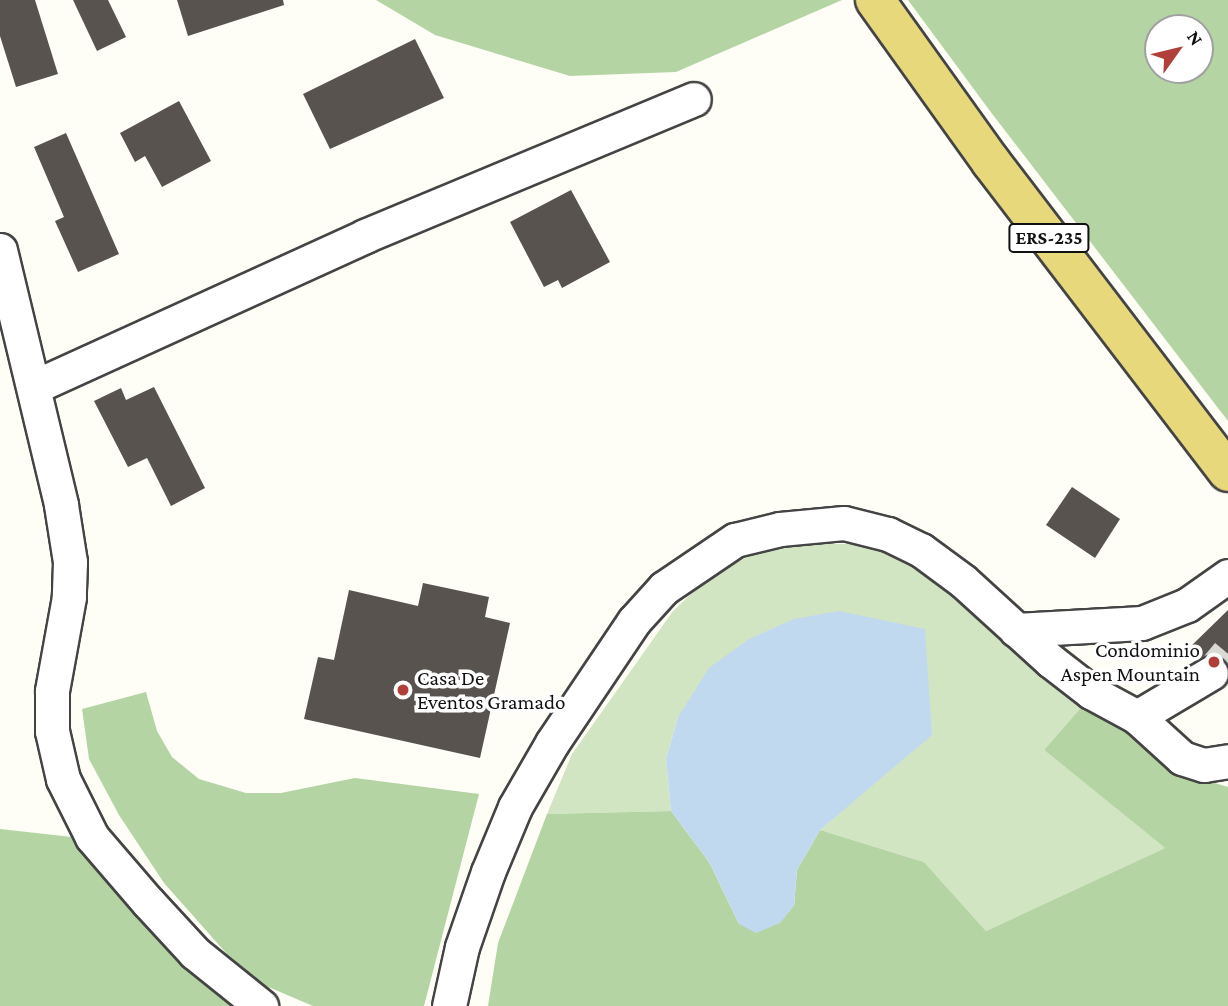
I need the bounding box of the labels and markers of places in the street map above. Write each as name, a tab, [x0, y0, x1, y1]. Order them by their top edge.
place label: Condominio Aspen Mountain	[1061, 637, 1200, 687]
marker: Condominio Aspen Mountain	[1206, 654, 1222, 670]
place label: Casa De Eventos Gramado	[417, 665, 565, 715]
marker: Casa De Eventos Gramado	[395, 682, 411, 698]

